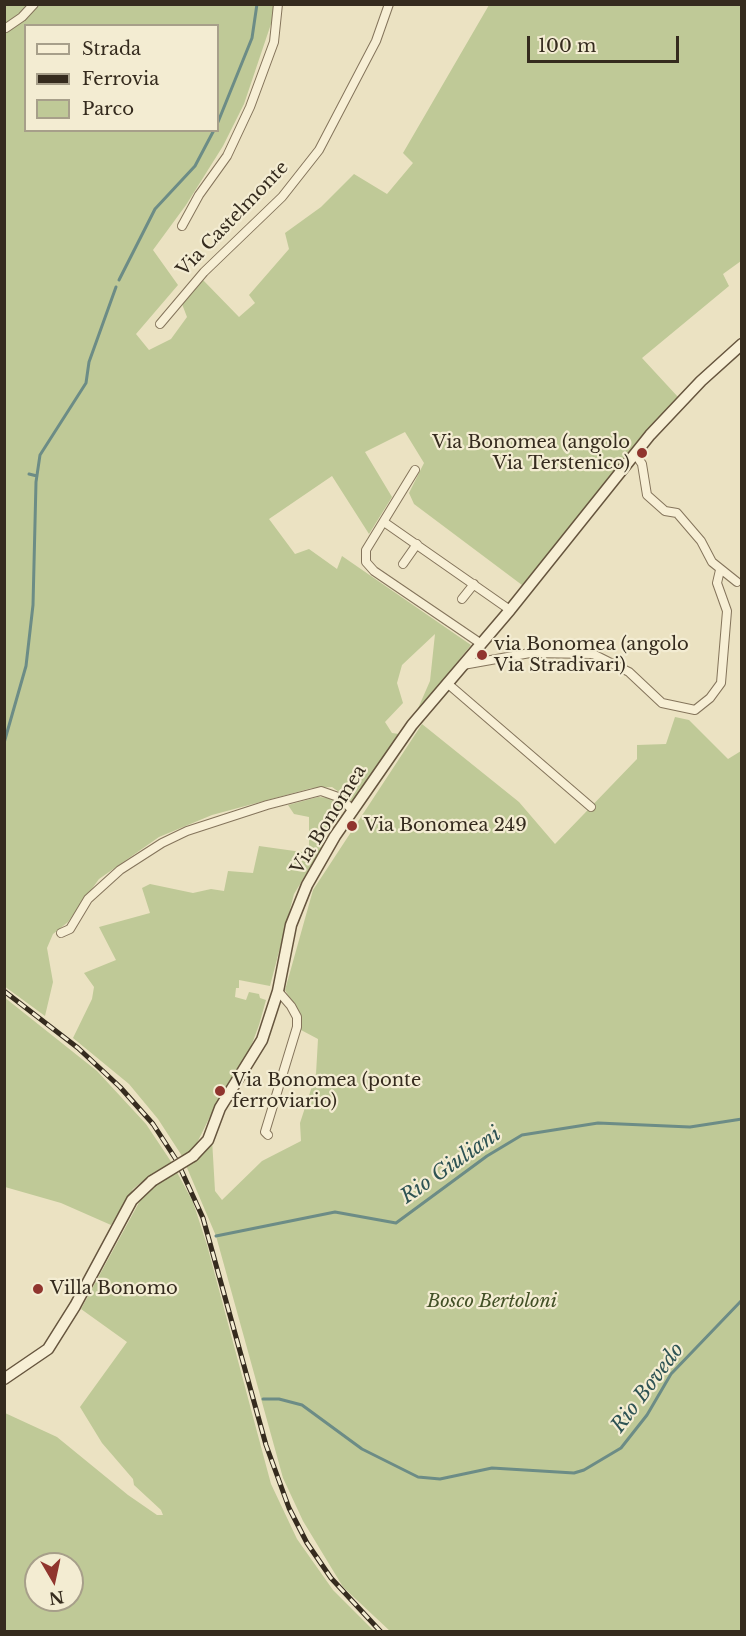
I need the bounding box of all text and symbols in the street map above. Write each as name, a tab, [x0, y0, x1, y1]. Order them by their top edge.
legend	[24, 24, 219, 132]
scale bar	[530, 24, 682, 62]
text: 100 m	[538, 35, 596, 57]
text: Strada	[82, 38, 141, 60]
text: Ferrovia	[82, 68, 159, 90]
text: Parco	[82, 98, 134, 120]
street label: Via Castelmonte	[173, 157, 293, 281]
place label: Via Bonomea (angolo Via Terstenico)	[432, 432, 630, 474]
marker: Via Bonomea (angolo Via Terstenico)	[635, 446, 649, 460]
place label: via Bonomea (angolo Via Stradivari)	[494, 634, 689, 676]
marker: via Bonomea (angolo Via Stradivari)	[475, 648, 489, 662]
street label: Via Bonomea	[287, 761, 371, 879]
place label: Via Bonomea 249	[364, 815, 527, 837]
marker: Via Bonomea 249	[345, 819, 359, 833]
place label: Via Bonomea (ponte ferroviario)	[232, 1070, 421, 1112]
marker: Via Bonomea (ponte ferroviario)	[213, 1084, 227, 1098]
water label: Rio Giuliani	[396, 1123, 506, 1209]
place label: Villa Bonomo	[50, 1278, 178, 1300]
marker: Villa Bonomo	[31, 1282, 45, 1296]
park label: Bosco Bertoloni	[427, 1291, 557, 1313]
water label: Rio Bovedo	[607, 1338, 689, 1438]
north arrow	[24, 1552, 84, 1612]
text: N	[48, 1587, 66, 1609]

